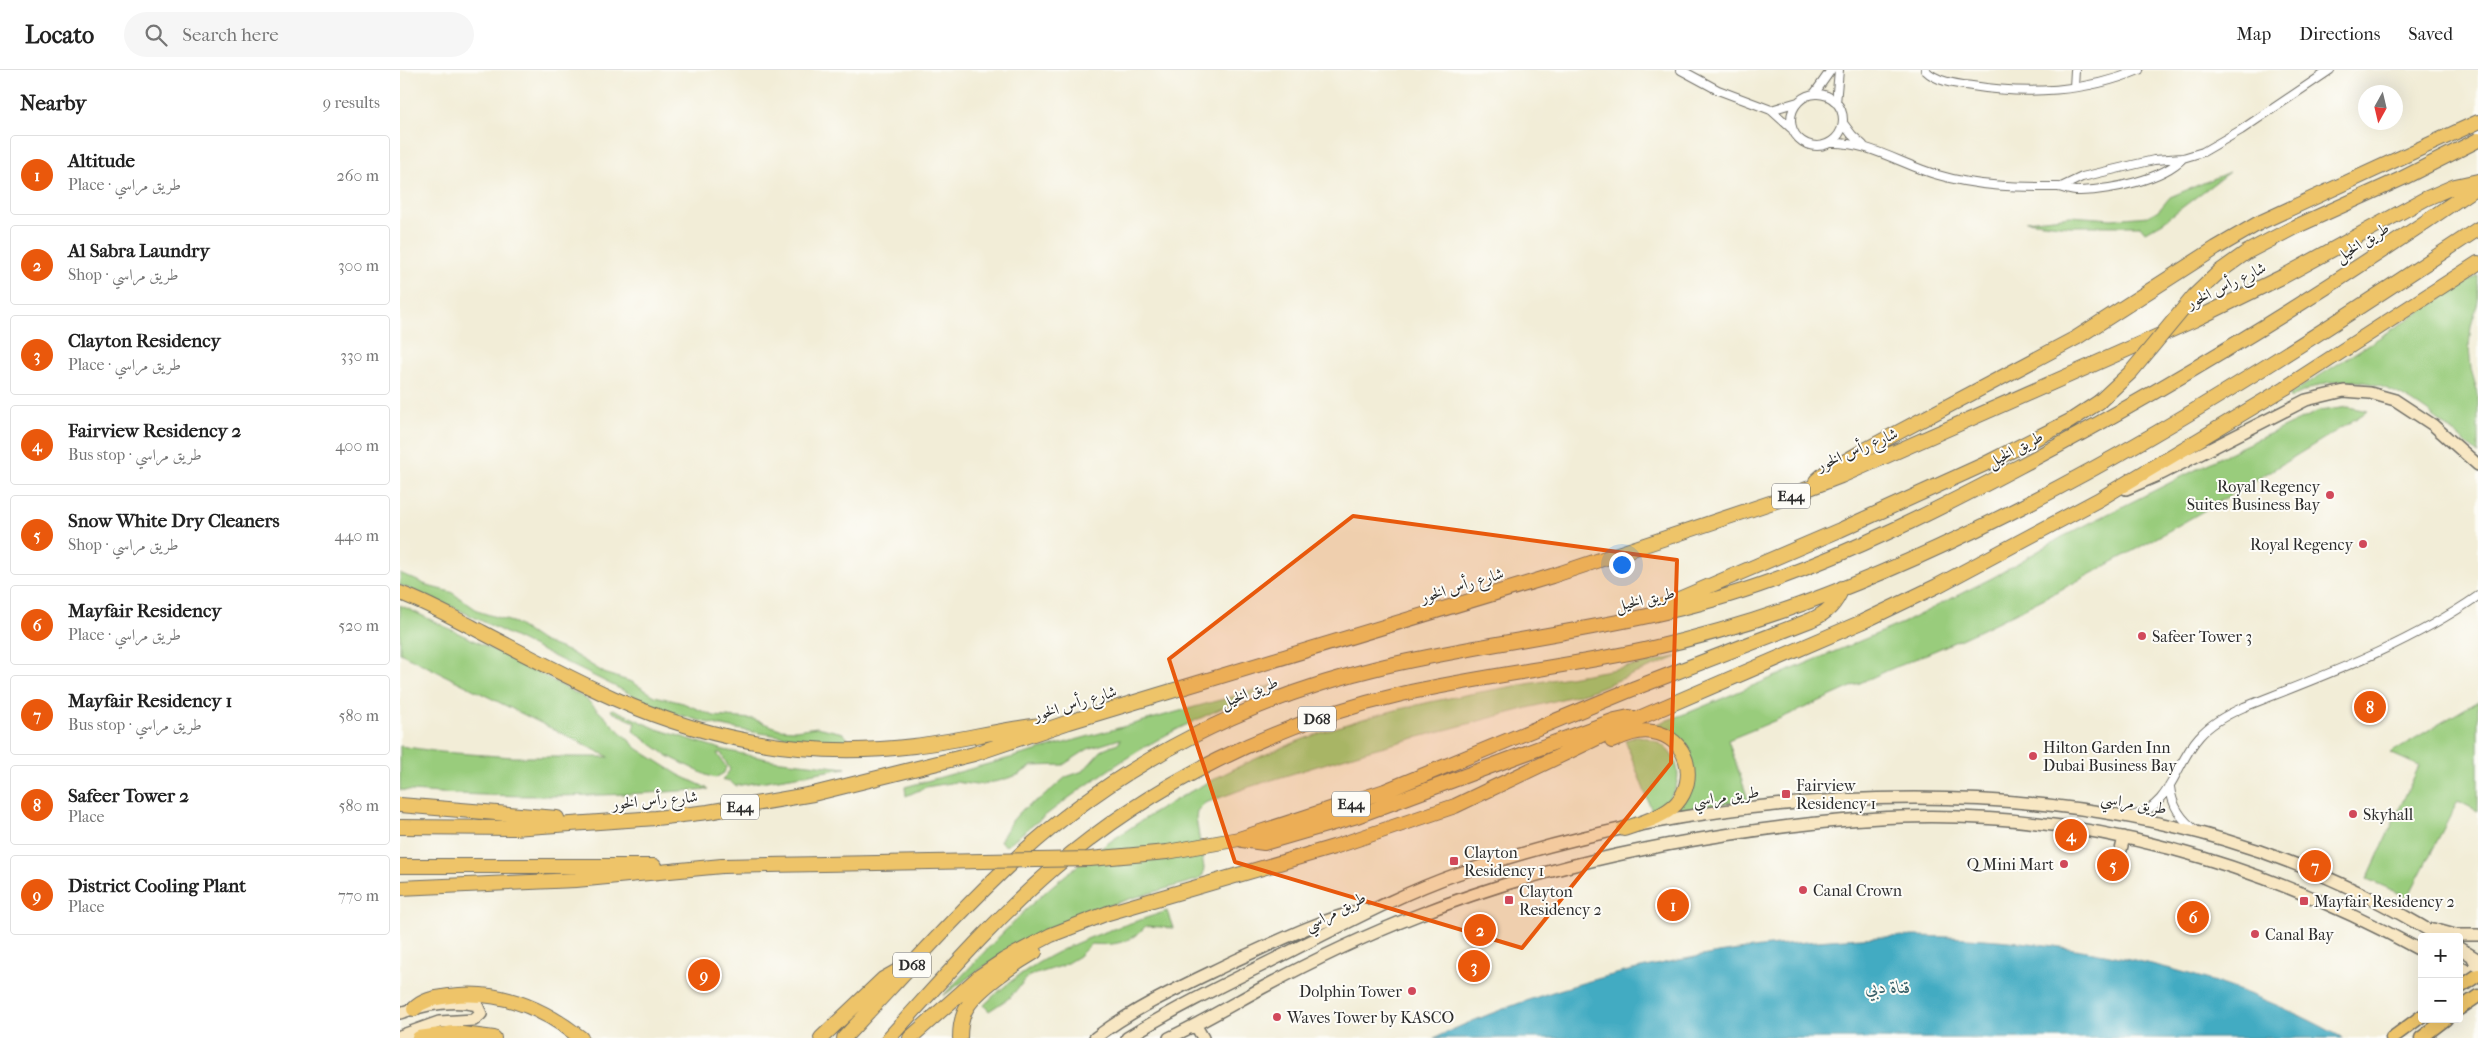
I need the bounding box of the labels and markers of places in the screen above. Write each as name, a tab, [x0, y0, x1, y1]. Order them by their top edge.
place label: Royal Regency Suites Business Bay	[2187, 477, 2320, 514]
marker: Royal Regency Suites Business Bay	[2324, 489, 2336, 501]
place label: Royal Regency	[2250, 535, 2353, 554]
marker: Royal Regency	[2357, 538, 2369, 550]
place label: Safeer Tower 3	[2152, 627, 2252, 646]
marker: Safeer Tower 3	[2136, 630, 2148, 642]
pin: 8	[2354, 688, 2386, 726]
place label: Hilton Garden Inn Dubai Business Bay	[2043, 738, 2177, 775]
marker: Hilton Garden Inn Dubai Business Bay	[2027, 750, 2039, 762]
place label: Fairview Residency 1	[1796, 776, 1876, 813]
marker: Fairview Residency 1	[1780, 788, 1792, 800]
place label: Skyhall	[2363, 805, 2414, 824]
marker: Skyhall	[2347, 808, 2359, 820]
pin: 4	[2055, 816, 2087, 854]
place label: Clayton Residency 1	[1464, 843, 1544, 880]
pin: 5	[2097, 846, 2129, 884]
pin: 7	[2299, 847, 2331, 885]
marker: Clayton Residency 1	[1448, 855, 1460, 867]
place label: Q Mini Mart	[1967, 855, 2054, 874]
marker: Q Mini Mart	[2058, 858, 2070, 870]
place label: Canal Crown	[1813, 881, 1903, 900]
place label: Clayton Residency 2	[1519, 882, 1602, 919]
marker: Canal Crown	[1797, 884, 1809, 896]
pin: 1	[1657, 886, 1689, 924]
place label: Mayfair Residency 2	[2314, 892, 2455, 911]
marker: Clayton Residency 2	[1503, 894, 1515, 906]
marker: Mayfair Residency 2	[2298, 895, 2310, 907]
pin: 6	[2177, 898, 2209, 936]
pin: 2	[1464, 911, 1496, 949]
place label: Canal Bay	[2265, 925, 2334, 944]
marker: Canal Bay	[2249, 928, 2261, 940]
pin: 3	[1458, 947, 1490, 985]
pin: 9	[688, 956, 720, 994]
place label: Dolphin Tower	[1299, 982, 1402, 1001]
marker: Dolphin Tower	[1406, 985, 1418, 997]
place label: Waves Tower by KASCO	[1286, 1008, 1454, 1027]
marker: Waves Tower by KASCO	[1271, 1011, 1283, 1023]

